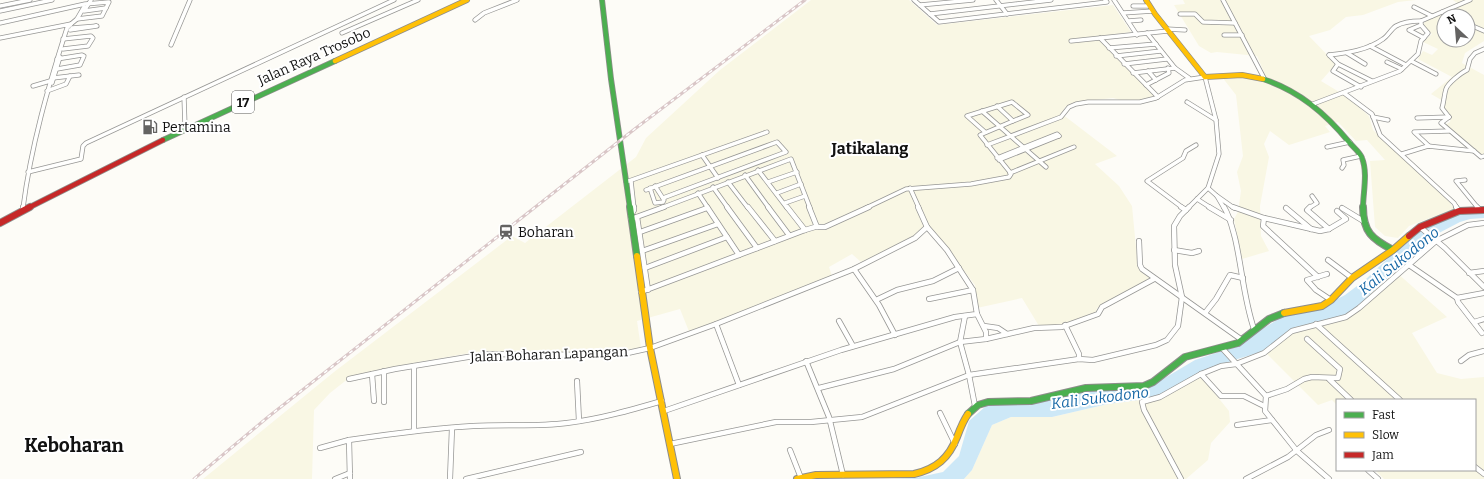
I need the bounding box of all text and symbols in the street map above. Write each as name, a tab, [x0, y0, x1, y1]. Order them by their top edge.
north arrow	[1436, 8, 1476, 48]
text: N	[1445, 12, 1459, 27]
street label: Jalan Raya Trosobo	[254, 24, 373, 89]
road number: 17	[232, 91, 254, 113]
fuel station icon: Pertamina	[141, 118, 159, 136]
place label: Pertamina	[162, 119, 231, 136]
district label: Jatikalang	[830, 139, 909, 158]
station icon: Boharan	[497, 223, 515, 241]
water label: Kali Sukodono	[1355, 223, 1443, 299]
place label: Boharan	[518, 224, 574, 241]
street label: Jalan Boharan Lapangan	[469, 343, 628, 366]
water label: Kali Sukodono	[1050, 383, 1150, 413]
legend	[1336, 399, 1476, 471]
text: Fast	[1372, 408, 1396, 422]
text: Slow	[1372, 428, 1399, 442]
district label: Keboharan	[24, 434, 125, 457]
text: Jam	[1371, 448, 1394, 462]

